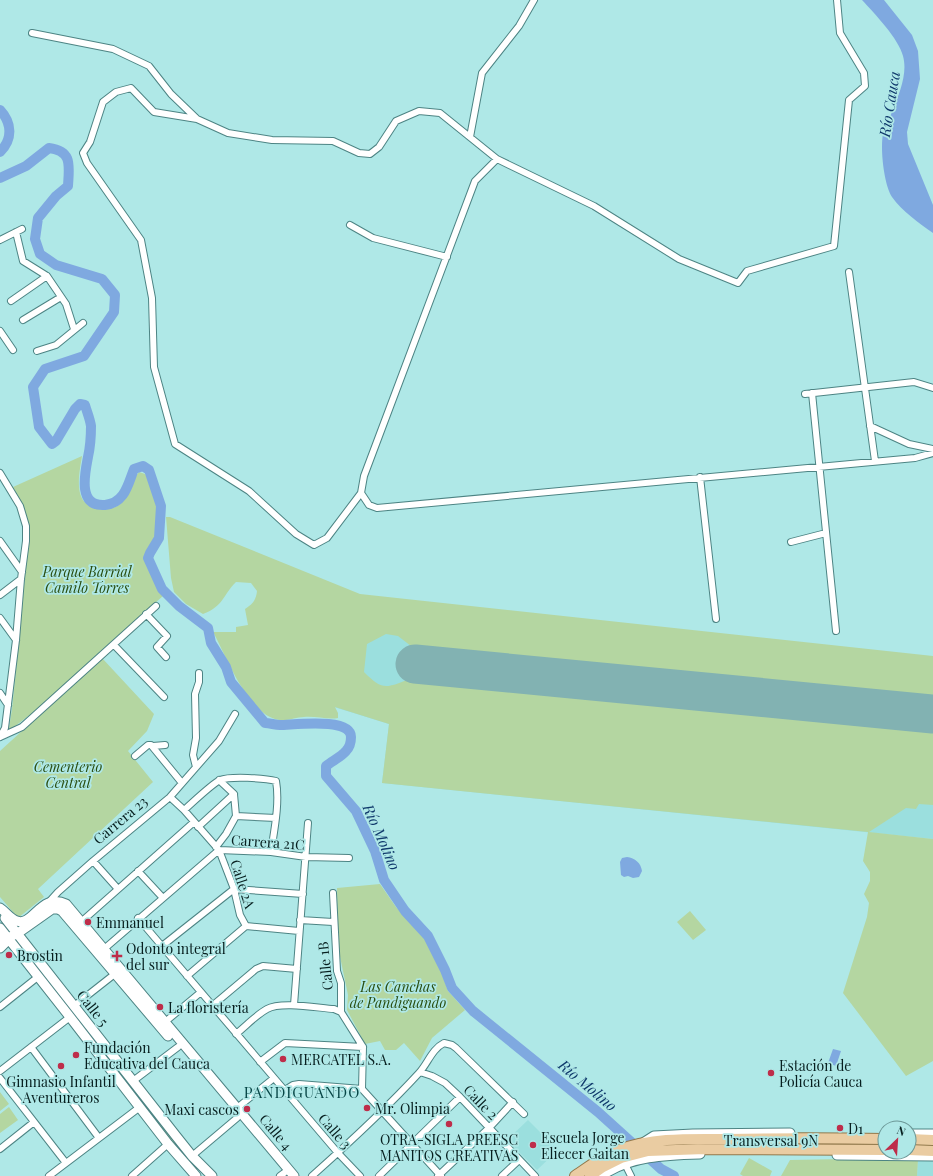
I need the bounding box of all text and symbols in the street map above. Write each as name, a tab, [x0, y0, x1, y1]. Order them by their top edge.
water label: Río Cauca	[874, 70, 904, 139]
park label: Parque Barrial Camilo Torres	[41, 562, 133, 597]
park label: Cementerio Central	[34, 757, 102, 792]
street label: Carrera 23	[89, 792, 151, 848]
water label: Río Molino	[358, 800, 405, 873]
street label: Carrera 21C	[230, 830, 306, 854]
street label: Calle 2A	[226, 857, 260, 911]
place label: Emmanuel	[96, 913, 164, 932]
marker: Emmanuel	[83, 917, 93, 927]
place label: Odonto integral del sur	[126, 939, 226, 974]
street label: Calle 1B	[313, 940, 337, 991]
place label: Brostin	[17, 946, 64, 965]
marker: Brostin	[4, 950, 14, 960]
marker: Odonto integral del sur	[111, 950, 123, 962]
park label: Las Canchas de Pandiguando	[350, 977, 446, 1012]
street label: Calle 5	[73, 986, 113, 1030]
place label: La floristería	[168, 998, 249, 1017]
marker: La floristería	[155, 1002, 165, 1012]
place label: Fundación Educativa del Cauca	[84, 1038, 210, 1073]
marker: Fundación Educativa del Cauca	[71, 1050, 81, 1060]
place label: MERCATEL S.A.	[291, 1050, 391, 1069]
marker: MERCATEL S.A.	[278, 1054, 288, 1064]
water label: Río Molino	[554, 1054, 621, 1115]
place label: Estación de Policía Cauca	[779, 1056, 862, 1091]
marker: Gimnasio Infantil Aventureros	[56, 1061, 66, 1071]
marker: Estación de Policía Cauca	[766, 1068, 776, 1078]
place label: Gimnasio Infantil Aventureros	[6, 1072, 116, 1107]
street label: Calle 2	[460, 1080, 503, 1124]
district label: PANDIGUANDO	[244, 1082, 360, 1102]
place label: Mr. Olimpia	[375, 1099, 450, 1118]
place label: Maxi cascos	[164, 1100, 239, 1119]
marker: Mr. Olimpia	[362, 1103, 372, 1113]
marker: Maxi cascos	[242, 1104, 252, 1114]
street label: Calle 3	[314, 1109, 356, 1153]
street label: Calle 4	[255, 1110, 297, 1154]
marker: OTRA-SIGLA PREESC MANITOS CREATIVAS	[444, 1119, 454, 1129]
place label: D1	[848, 1119, 863, 1138]
north arrow	[877, 1120, 917, 1160]
text: N	[895, 1122, 908, 1139]
marker: D1	[835, 1123, 845, 1133]
place label: Escuela Jorge Eliecer Gaitan	[541, 1128, 630, 1163]
place label: OTRA-SIGLA PREESC MANITOS CREATIVAS	[380, 1130, 518, 1165]
street label: Transversal 9N	[724, 1131, 818, 1150]
marker: Escuela Jorge Eliecer Gaitan	[528, 1140, 538, 1150]

